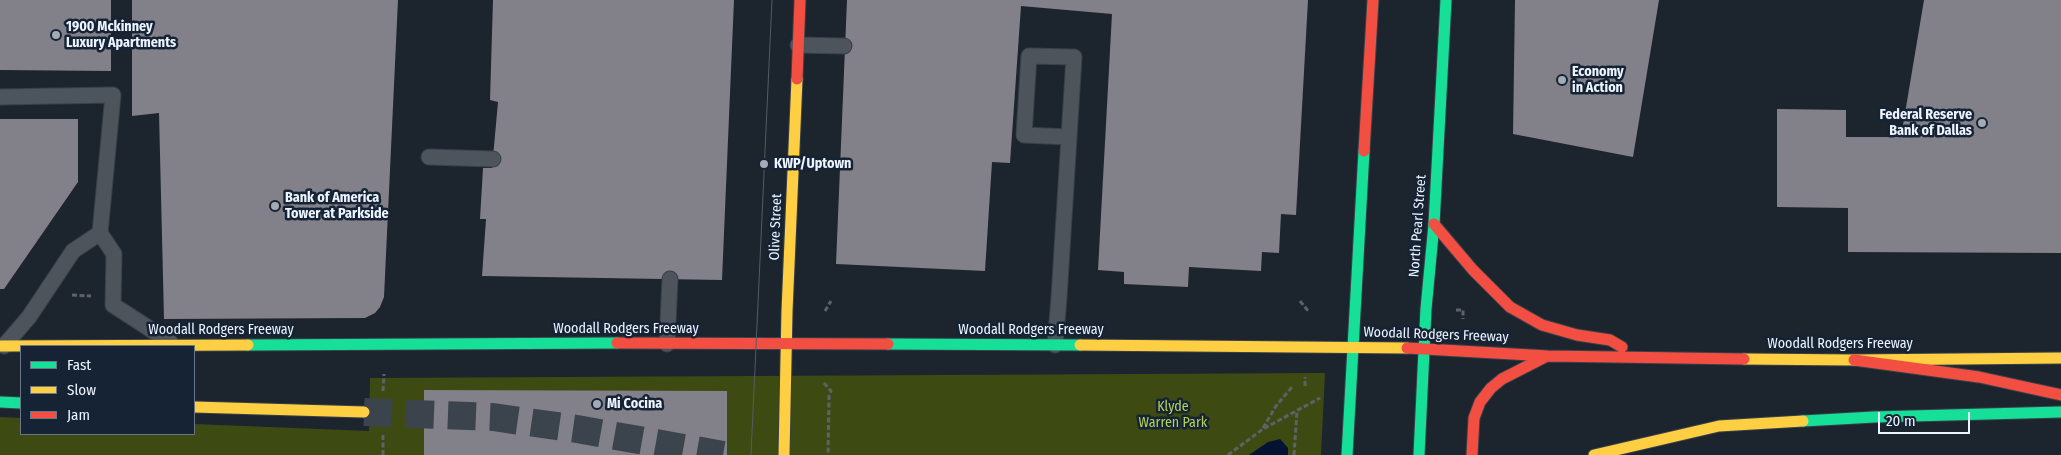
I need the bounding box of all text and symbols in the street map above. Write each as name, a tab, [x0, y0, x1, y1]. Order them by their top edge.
place label: 1900 Mckinney Luxury Apartments	[66, 19, 176, 52]
marker: 1900 Mckinney Luxury Apartments	[50, 29, 62, 41]
place label: Economy in Action	[1572, 64, 1624, 96]
marker: Economy in Action	[1556, 74, 1568, 86]
place label: Federal Reserve Bank of Dallas	[1880, 107, 1972, 140]
marker: Federal Reserve Bank of Dallas	[1976, 117, 1988, 129]
place label: KWP/Uptown	[774, 156, 851, 172]
marker: KWP/Uptown	[758, 158, 770, 170]
street label: North Pearl Street	[1406, 174, 1430, 278]
place label: Bank of America Tower at Parkside	[285, 190, 389, 222]
street label: Olive Street	[766, 193, 786, 261]
marker: Bank of America Tower at Parkside	[269, 200, 281, 212]
street label: Woodall Rodgers Freeway	[553, 321, 699, 337]
street label: Woodall Rodgers Freeway	[148, 322, 294, 338]
street label: Woodall Rodgers Freeway	[958, 322, 1104, 338]
street label: Woodall Rodgers Freeway	[1363, 324, 1509, 346]
street label: Woodall Rodgers Freeway	[1767, 336, 1913, 352]
legend	[20, 345, 195, 435]
text: Fast	[67, 356, 91, 374]
text: Slow	[67, 381, 96, 399]
place label: Mi Cocina	[607, 396, 662, 412]
marker: Mi Cocina	[591, 398, 603, 410]
park label: Klyde Warren Park	[1139, 399, 1207, 432]
scale bar	[1881, 402, 1974, 434]
text: Jam	[67, 406, 90, 424]
text: 20 m	[1886, 412, 1916, 430]

